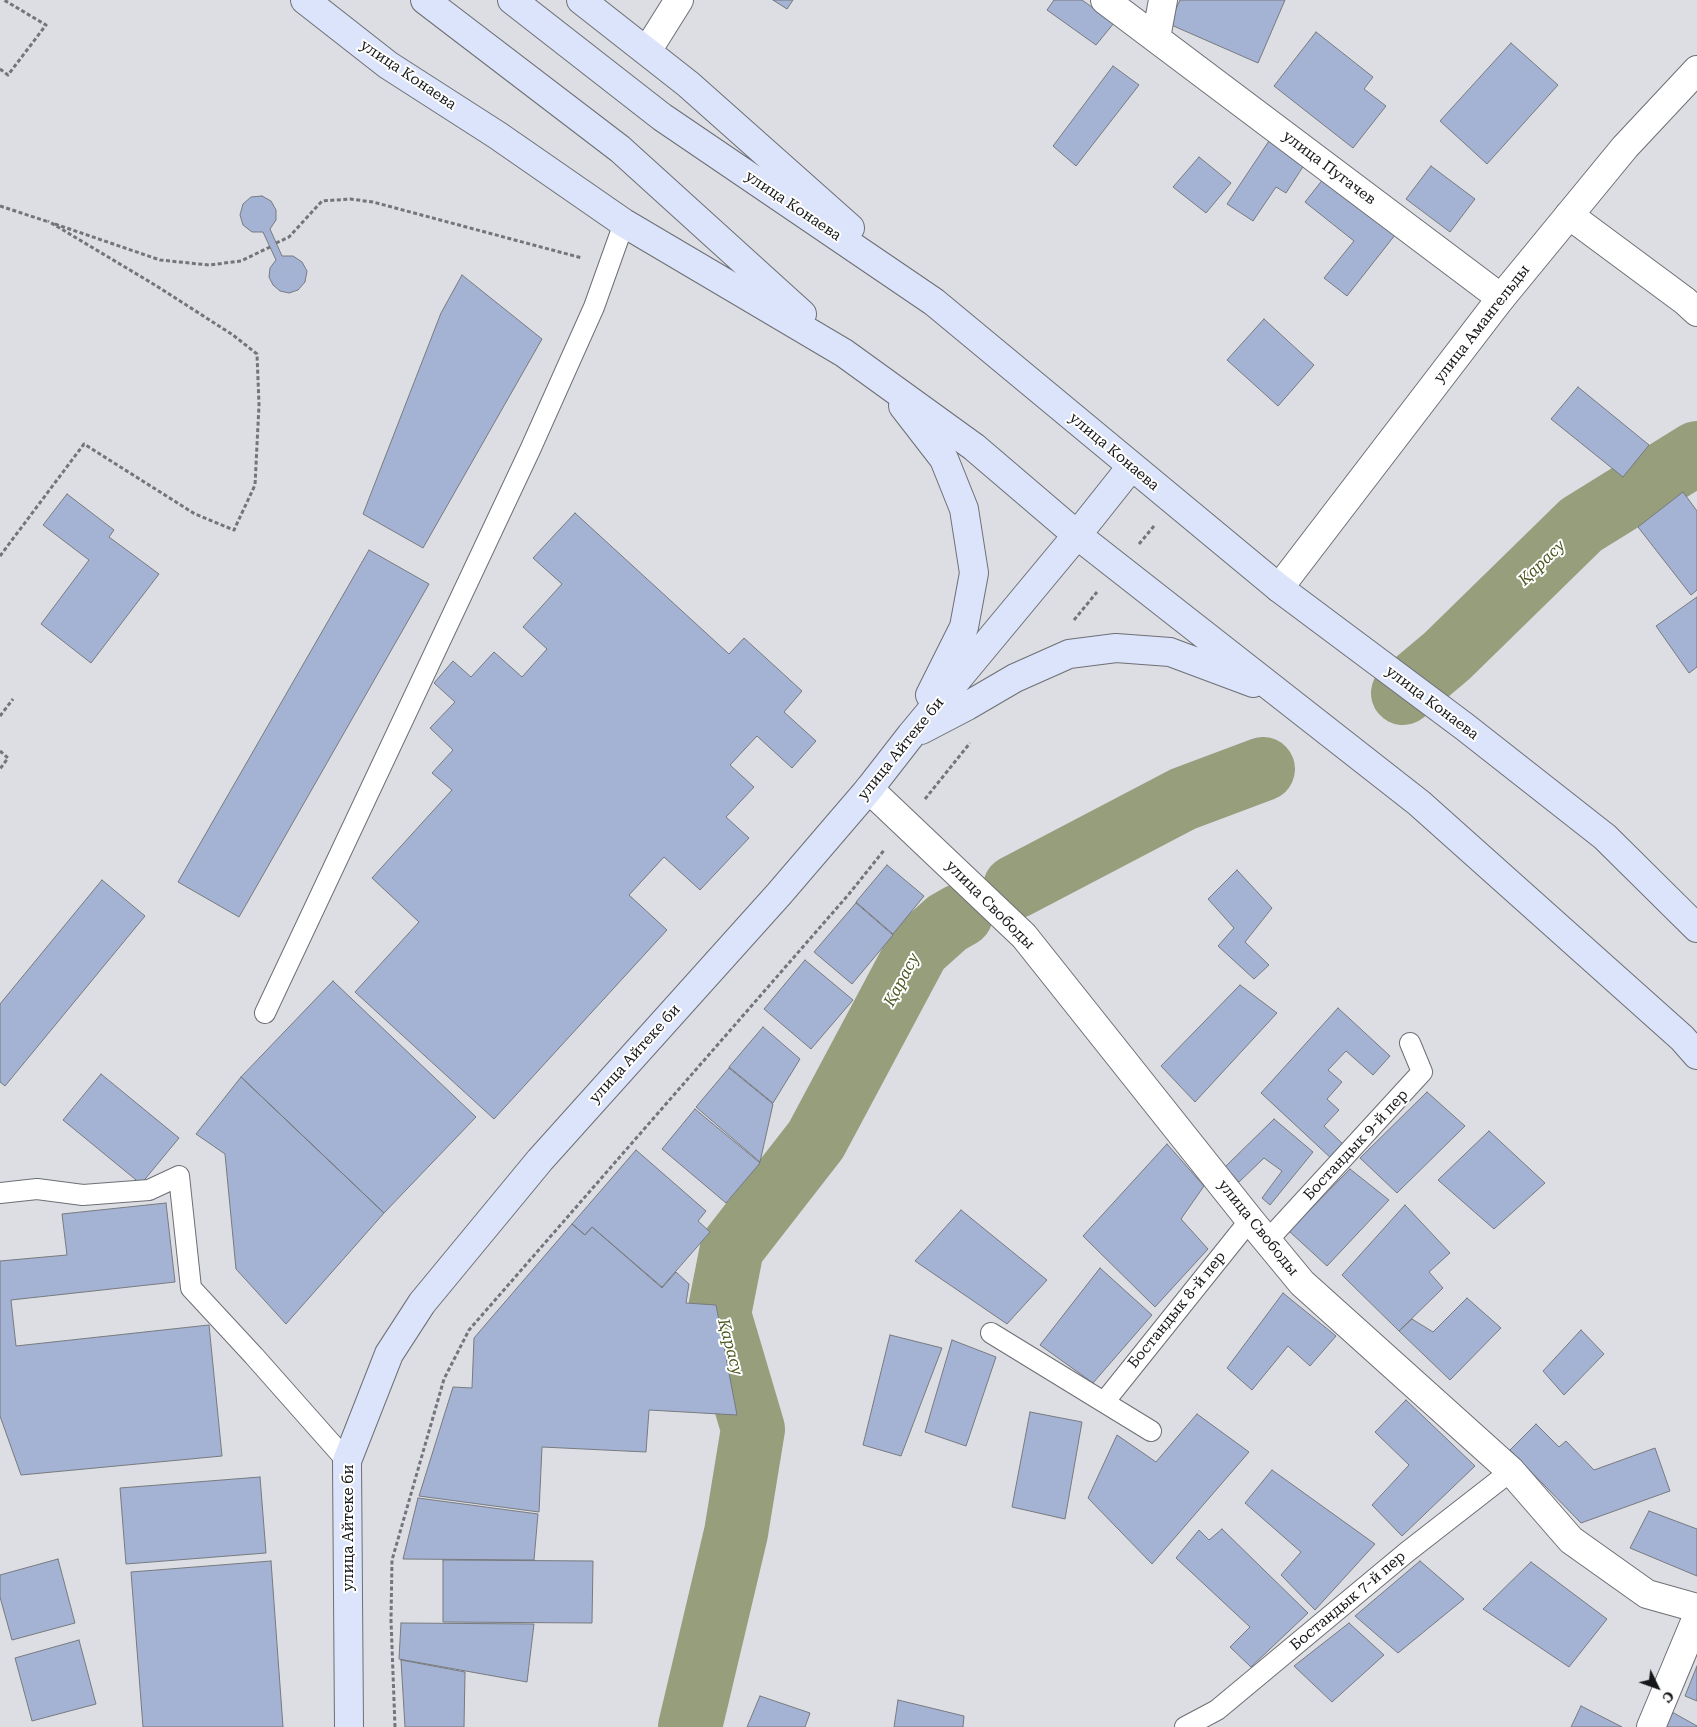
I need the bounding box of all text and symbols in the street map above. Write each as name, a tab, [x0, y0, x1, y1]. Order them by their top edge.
street label: улица Конаева	[357, 36, 459, 114]
street label: улица Пугачев	[1279, 127, 1379, 209]
street label: улица Конаева	[742, 167, 844, 245]
street label: улица Амангельды	[1430, 261, 1534, 387]
street label: улица Конаева	[1065, 409, 1163, 495]
water label: Қарасу	[1515, 536, 1569, 590]
street label: улица Конаева	[1382, 662, 1482, 744]
street label: улица Айтеке би	[854, 694, 948, 804]
street label: улица Свободы	[942, 857, 1038, 953]
water label: Қарасу	[880, 950, 924, 1010]
street label: улица Айтеке би	[586, 1001, 684, 1107]
street label: Бостандык 9-й пер	[1300, 1086, 1412, 1204]
street label: улица Свободы	[1214, 1176, 1302, 1280]
street label: Бостандык 8-й пер	[1124, 1248, 1230, 1372]
water label: Қарасу	[713, 1317, 747, 1377]
street label: улица Айтеке би	[340, 1465, 358, 1591]
street label: Бостандык 7-й пер	[1287, 1548, 1409, 1654]
north arrow	[1632, 1662, 1682, 1712]
text: С	[1659, 1688, 1677, 1706]

